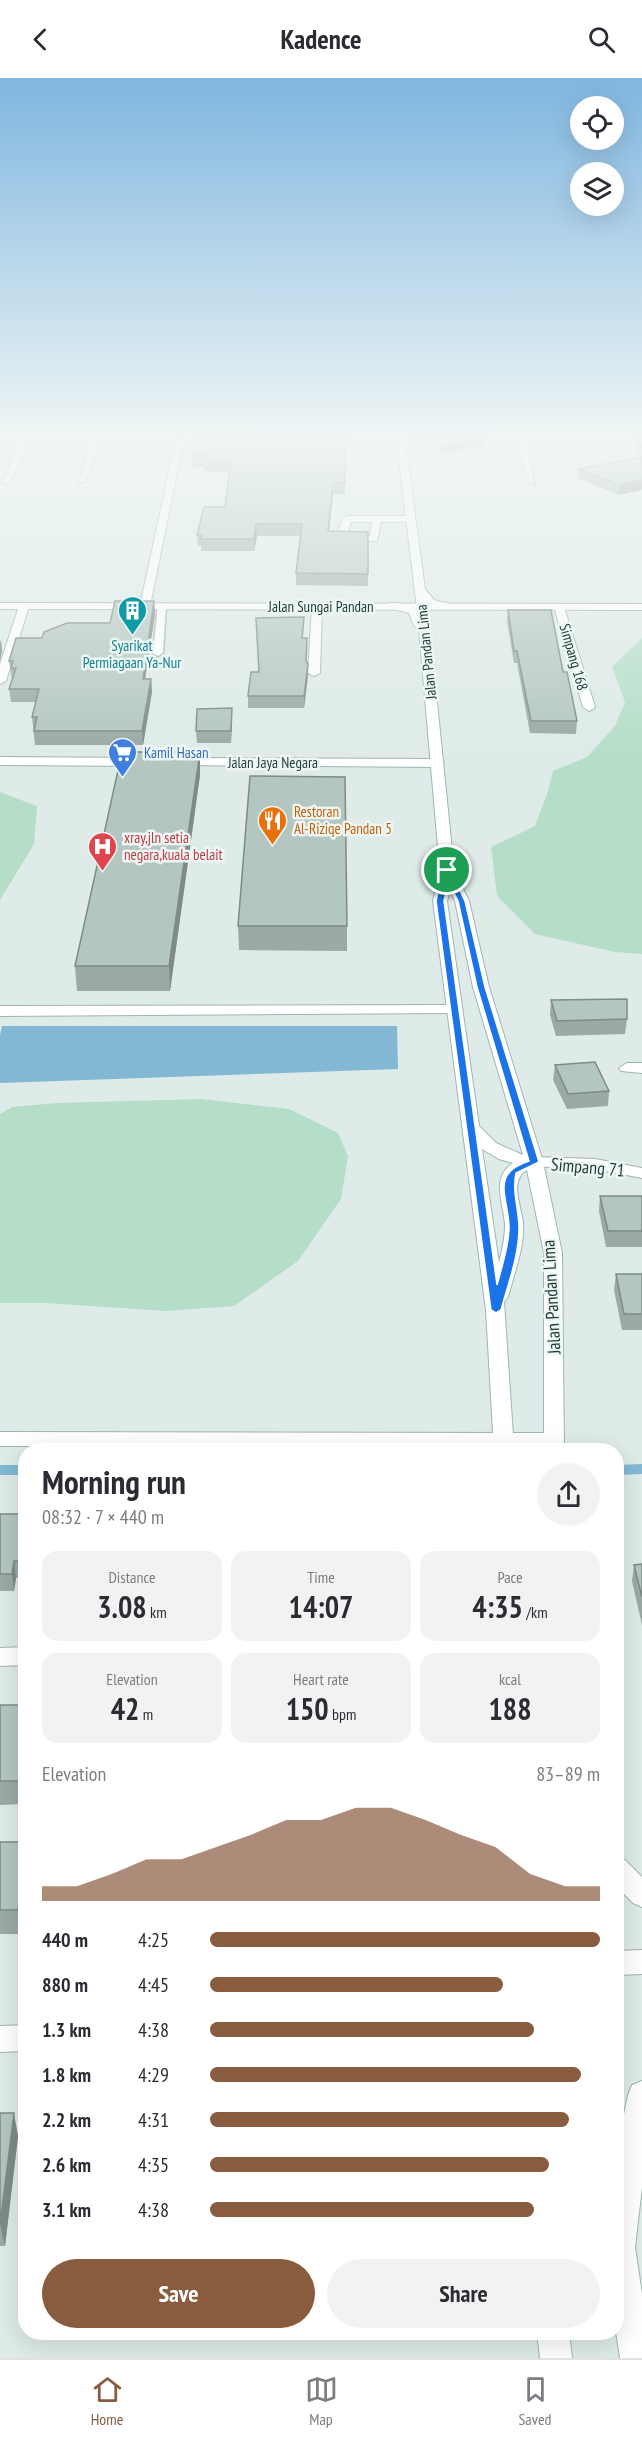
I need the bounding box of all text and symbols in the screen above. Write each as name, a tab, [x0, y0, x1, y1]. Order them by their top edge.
text: Kadence	[280, 22, 362, 56]
icon: back	[24, 23, 57, 56]
icon: search	[585, 23, 618, 56]
map controls	[570, 96, 624, 216]
button: locate	[570, 96, 624, 150]
button: layers	[570, 162, 624, 216]
building icon: Syarikat Permiagaan Ya-Nur	[116, 594, 148, 636]
street label: Jalan Sungai Pandan	[267, 597, 374, 616]
street label: Jalan Pandan Lima	[412, 604, 441, 701]
street label: Simpang 168	[555, 621, 593, 693]
place label: Syarikat Permiagaan Ya-Nur	[83, 636, 182, 672]
supermarket icon: Kamil Hasan	[107, 736, 139, 778]
place label: Kamil Hasan	[144, 743, 208, 762]
street label: Jalan Jaya Negara	[227, 753, 318, 772]
place label: Restoran Al-Riziqe Pandan 5	[294, 802, 392, 838]
restaurant icon: Restoran Al-Riziqe Pandan 5	[257, 804, 289, 846]
place label: xray,jln setia negara,kuala belait	[124, 828, 223, 864]
hospital icon: xray,jln setia negara,kuala belait	[87, 830, 119, 872]
pin	[421, 844, 472, 895]
icon: arrive	[430, 853, 463, 886]
street label: Simpang 71	[550, 1152, 626, 1182]
street label: Jalan Pandan Lima	[537, 1239, 566, 1356]
text: Morning run	[42, 1460, 186, 1503]
button: share	[537, 1463, 600, 1526]
text: 08:32 · 7 × 440 m	[42, 1504, 164, 1530]
text: Distance	[108, 1567, 156, 1587]
text: Time	[307, 1567, 335, 1587]
text: Pace	[497, 1567, 523, 1587]
text: 3.08	[97, 1587, 147, 1626]
text: 14:07	[289, 1587, 353, 1626]
text: 4:35	[472, 1587, 523, 1626]
text: km	[147, 1602, 167, 1622]
text: /km	[523, 1602, 548, 1622]
text: Elevation	[106, 1669, 158, 1689]
text: Heart rate	[293, 1669, 349, 1689]
text: kcal	[499, 1669, 521, 1689]
text: 42	[111, 1689, 139, 1728]
text: 150	[286, 1689, 329, 1728]
text: 188	[488, 1689, 532, 1728]
text: m	[139, 1704, 153, 1724]
text: bpm	[329, 1704, 356, 1724]
text: Elevation	[42, 1761, 106, 1787]
text: 83–89 m	[536, 1761, 600, 1787]
text: 440 m	[42, 1927, 88, 1953]
text: 4:25	[138, 1927, 169, 1953]
text: 880 m	[42, 1972, 88, 1998]
text: 4:45	[138, 1972, 169, 1998]
text: 1.3 km	[42, 2017, 91, 2043]
text: 4:38	[138, 2017, 169, 2043]
text: 1.8 km	[42, 2062, 91, 2088]
text: 4:29	[138, 2062, 169, 2088]
text: 2.2 km	[42, 2107, 91, 2133]
text: 4:31	[138, 2107, 169, 2133]
text: 2.6 km	[42, 2152, 91, 2178]
text: 4:35	[138, 2152, 169, 2178]
text: 3.1 km	[42, 2197, 91, 2223]
text: 4:38	[138, 2197, 169, 2223]
button: Save	[42, 2259, 315, 2328]
button: Share	[327, 2259, 600, 2328]
tab: Home	[91, 2373, 124, 2429]
tab: Map	[305, 2373, 338, 2429]
tab: Saved	[519, 2373, 552, 2429]

